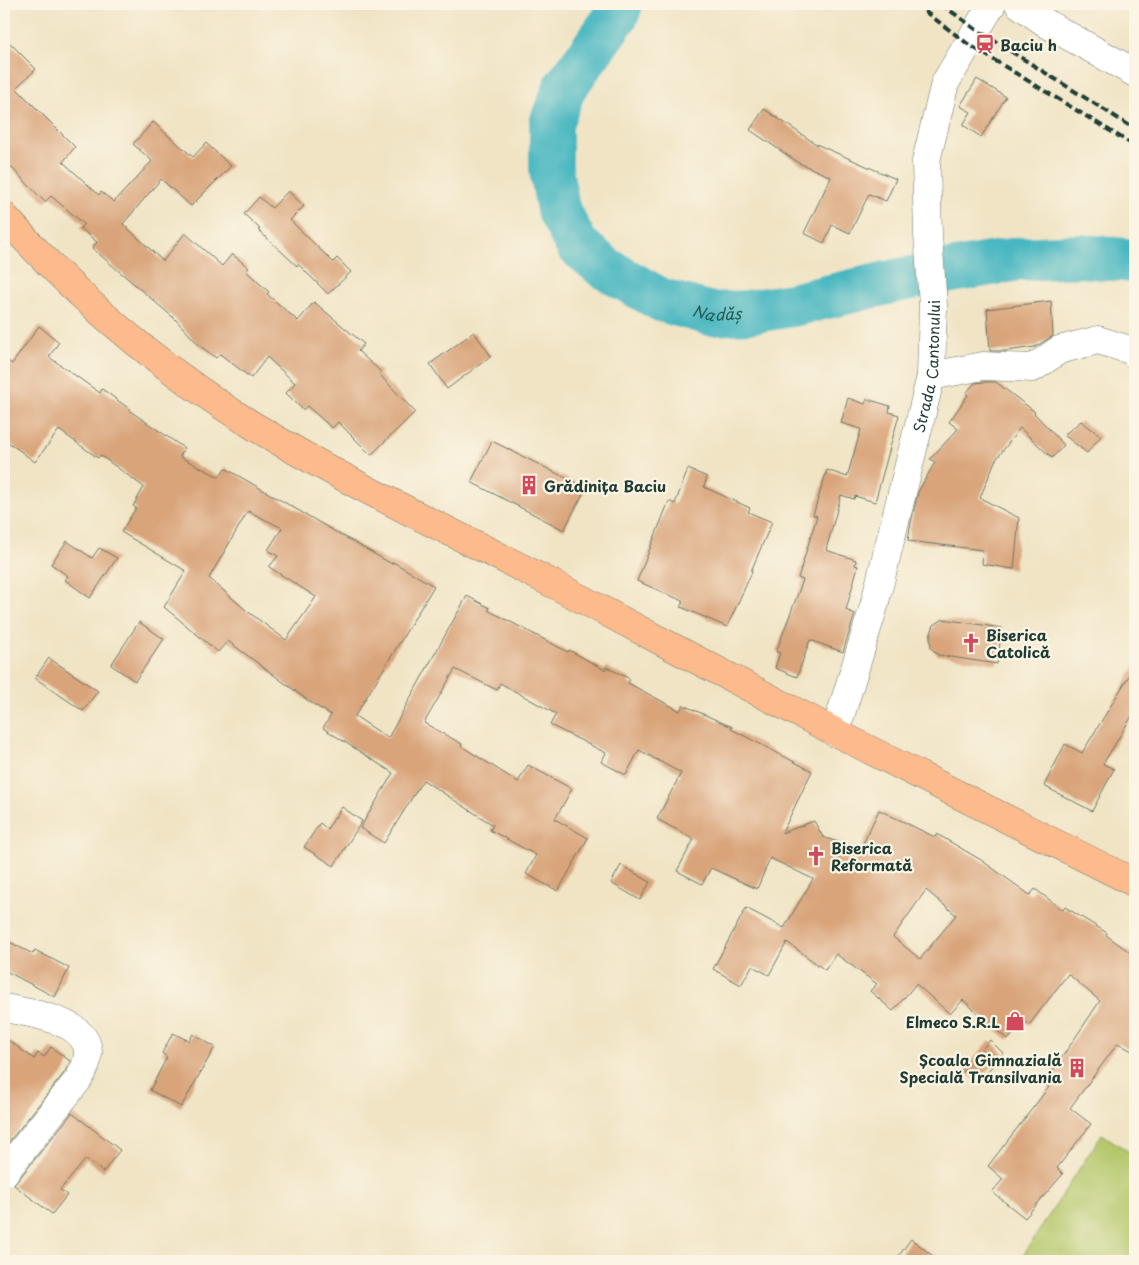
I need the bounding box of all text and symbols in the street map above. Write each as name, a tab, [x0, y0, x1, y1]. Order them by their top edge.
station icon: Baciu h	[974, 33, 996, 55]
place label: Baciu h	[1000, 33, 1057, 56]
water label: Nadăș	[690, 297, 744, 327]
street label: Strada Cantonului	[906, 299, 945, 435]
building icon: Grădinița Baciu	[518, 474, 540, 496]
place label: Grădinița Baciu	[544, 474, 666, 497]
place label: Biserica Catolică	[986, 623, 1051, 663]
church icon: Biserica Catolică	[960, 632, 982, 654]
place label: Biserica Reformată	[831, 836, 913, 876]
church icon: Biserica Reformată	[805, 845, 827, 867]
place label: Elmeco S.R.L	[906, 1010, 1000, 1033]
shop icon: Elmeco S.R.L	[1004, 1010, 1026, 1032]
place label: Școala Gimnazială Specială Transilvania	[900, 1048, 1063, 1088]
building icon: Școala Gimnazială Specială Transilvania	[1066, 1057, 1088, 1079]

